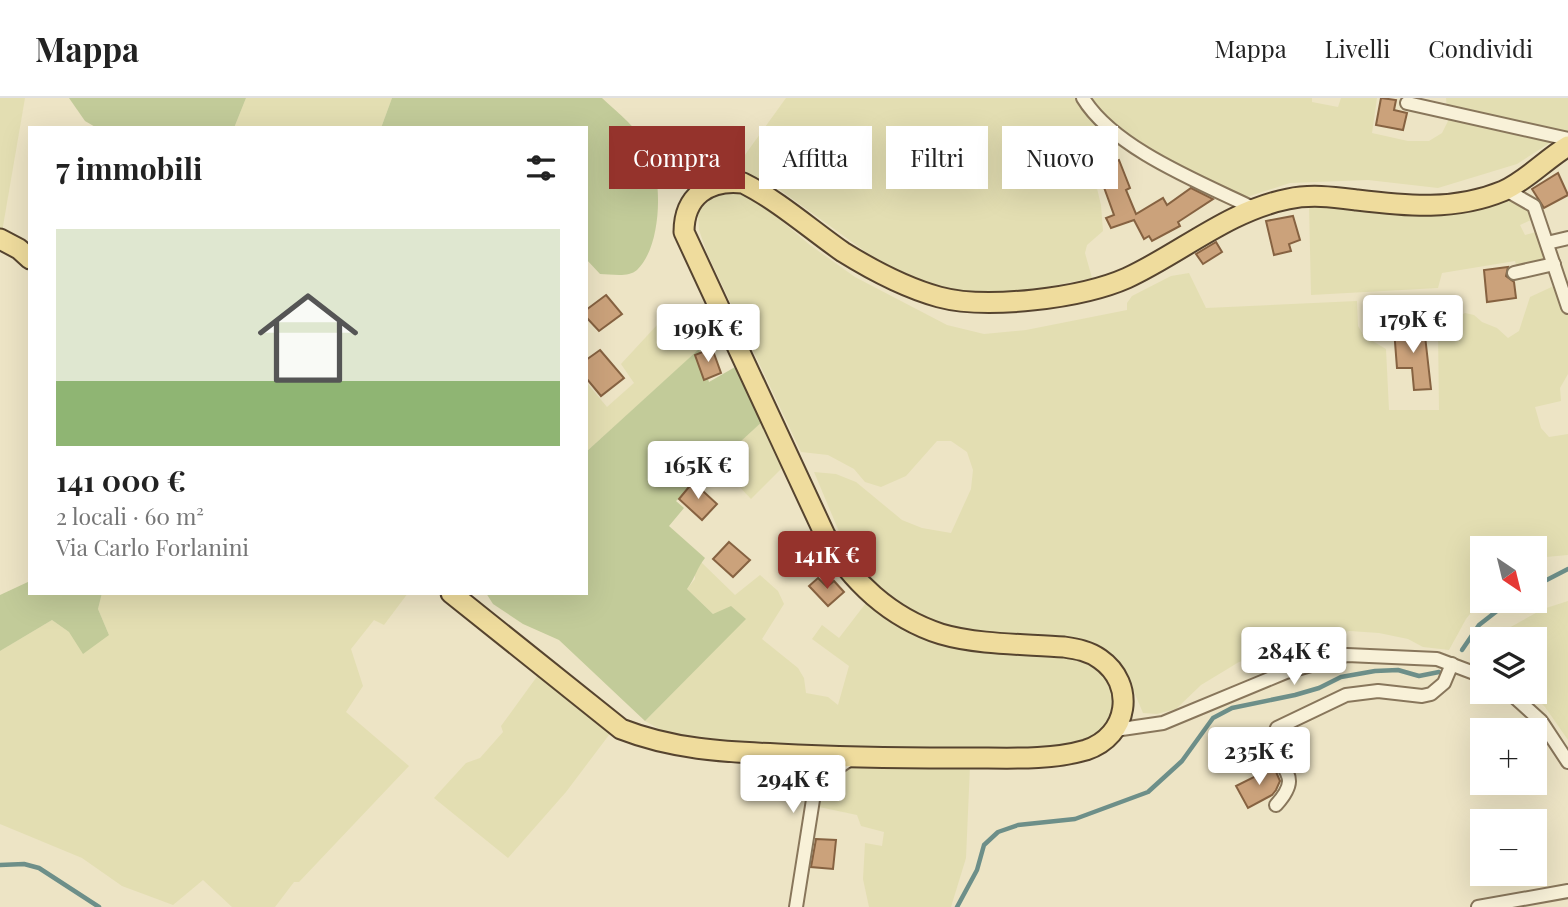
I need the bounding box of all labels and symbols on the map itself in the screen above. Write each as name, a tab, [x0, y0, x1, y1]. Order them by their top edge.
pin: 179K €	[1356, 296, 1470, 355]
pin: 199K €	[651, 304, 765, 364]
pin: 165K €	[641, 442, 755, 501]
pin: 141K €	[770, 532, 884, 591]
north arrow	[1470, 536, 1547, 612]
pin: 284K €	[1237, 628, 1351, 687]
pin: 235K €	[1202, 728, 1316, 787]
pin: 294K €	[736, 756, 850, 815]

